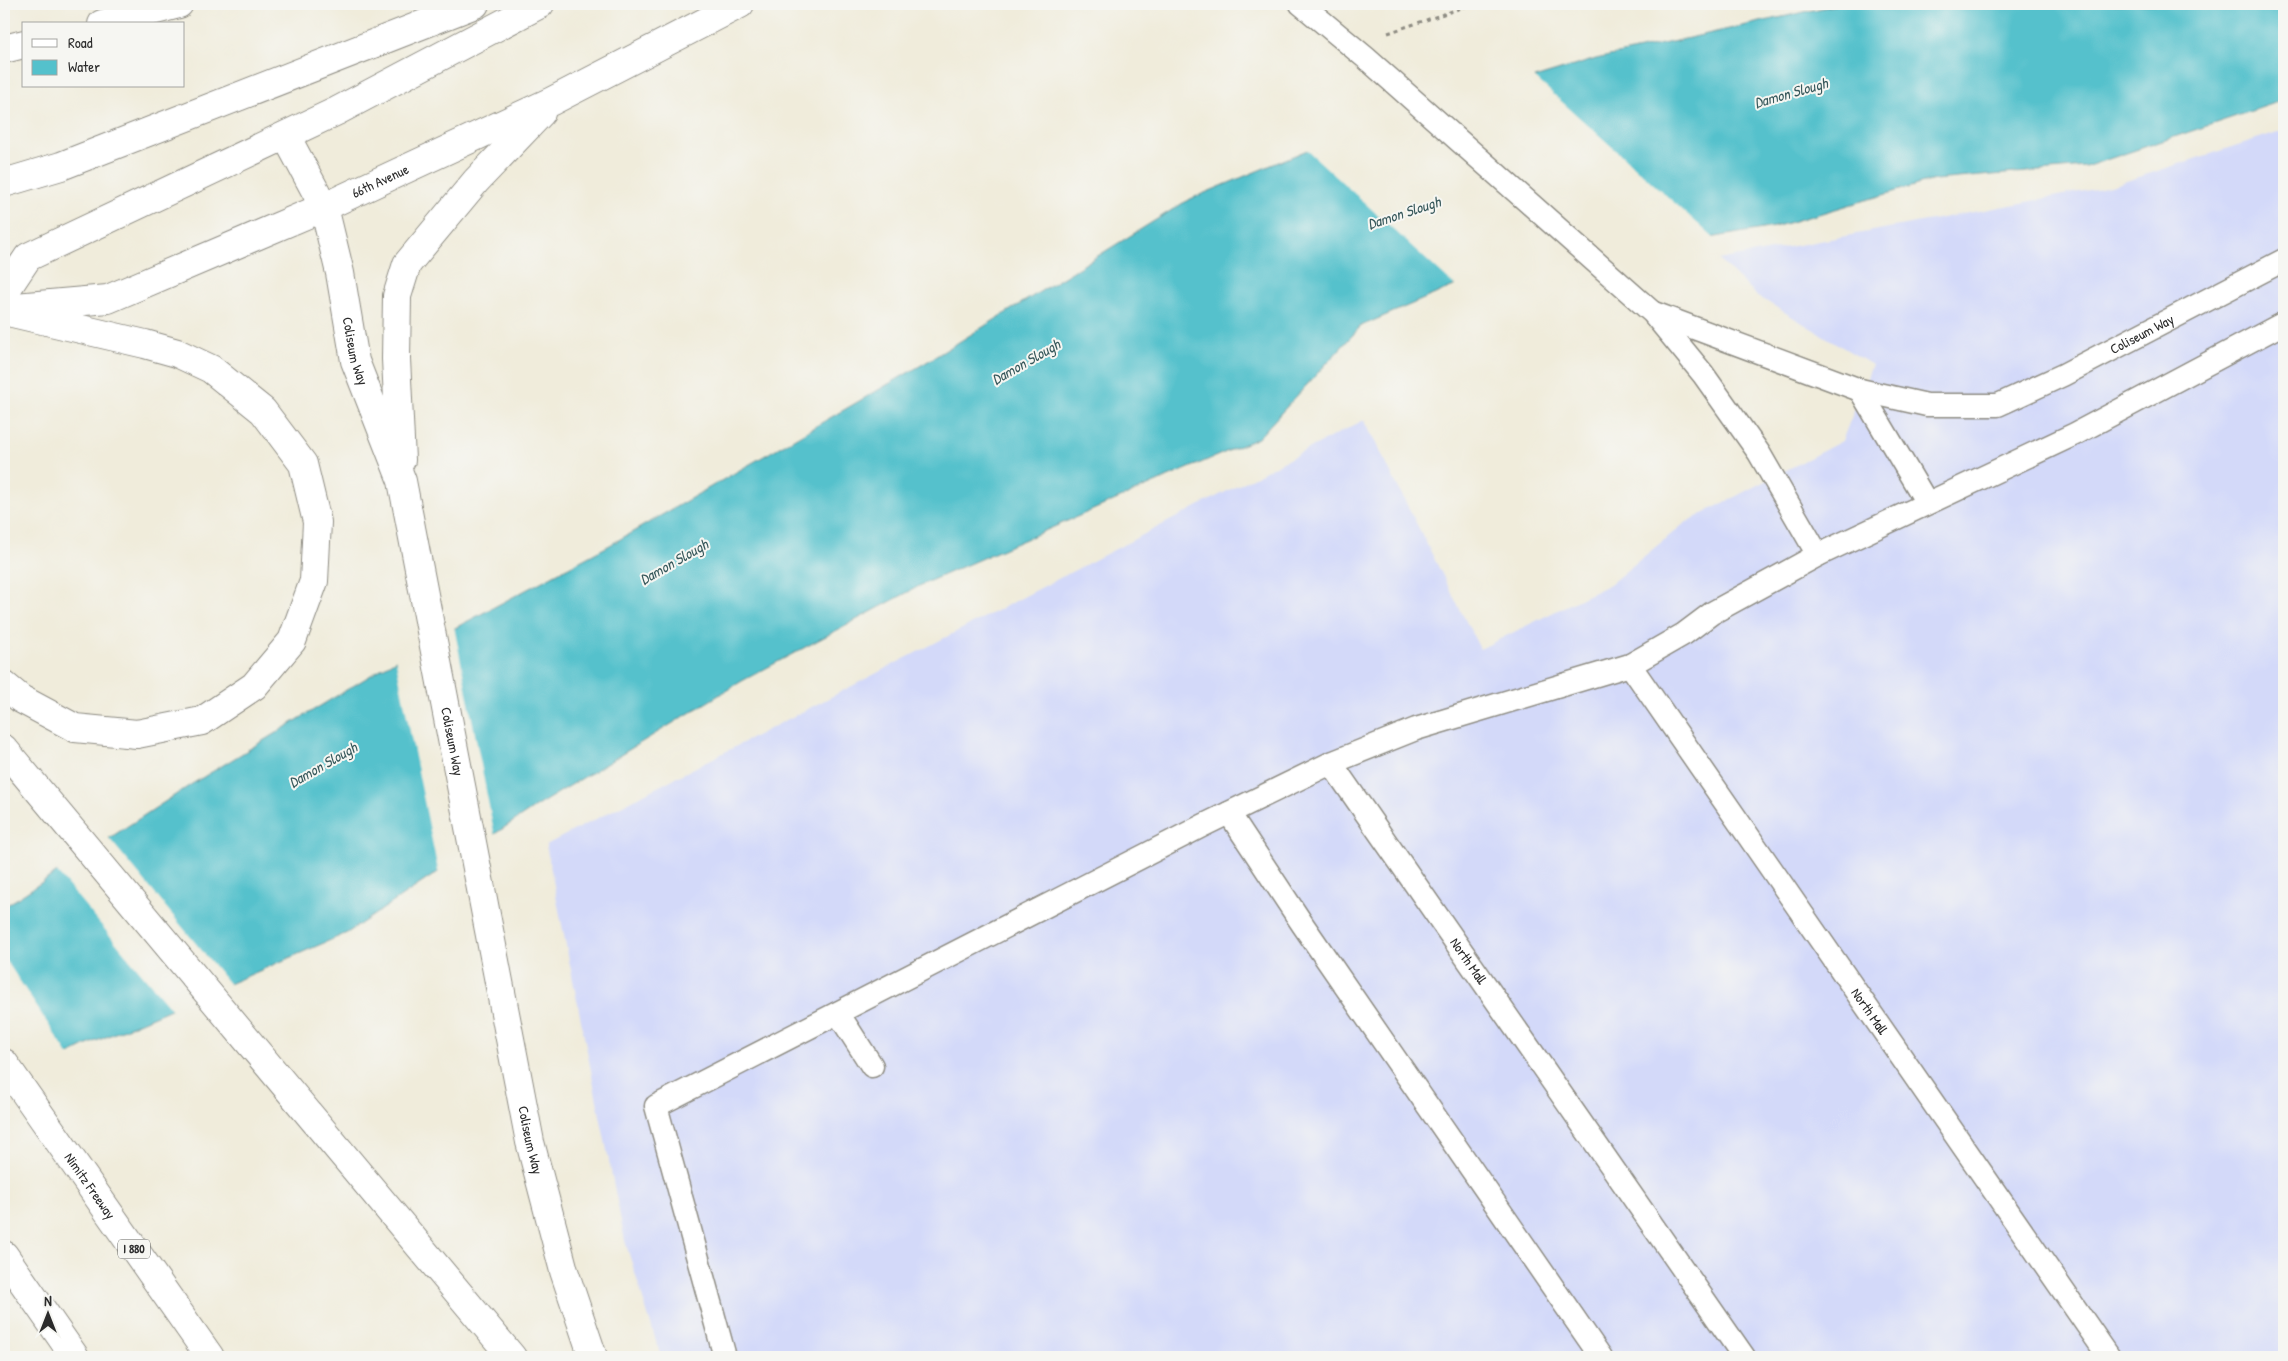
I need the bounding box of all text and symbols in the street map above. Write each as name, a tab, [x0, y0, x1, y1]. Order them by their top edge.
legend	[22, 22, 185, 88]
text: Road	[68, 32, 93, 53]
text: Water	[68, 56, 100, 77]
water label: Damon Slough	[1752, 72, 1832, 113]
street label: 66th Avenue	[348, 159, 412, 202]
water label: Damon Slough	[1365, 190, 1445, 234]
street label: Coliseum Way	[2106, 309, 2177, 358]
street label: Coliseum Way	[339, 315, 373, 388]
water label: Damon Slough	[988, 333, 1065, 390]
water label: Damon Slough	[636, 533, 713, 590]
street label: Coliseum Way	[437, 705, 469, 778]
water label: Damon Slough	[285, 736, 362, 793]
street label: North Mall	[1446, 934, 1492, 988]
street label: North Mall	[1847, 984, 1893, 1039]
street label: Coliseum Way	[514, 1104, 548, 1176]
street label: Nimitz Freeway	[61, 1149, 120, 1223]
road number: I 880	[118, 1240, 150, 1258]
north arrow	[22, 1288, 72, 1338]
text: N	[44, 1291, 52, 1310]

